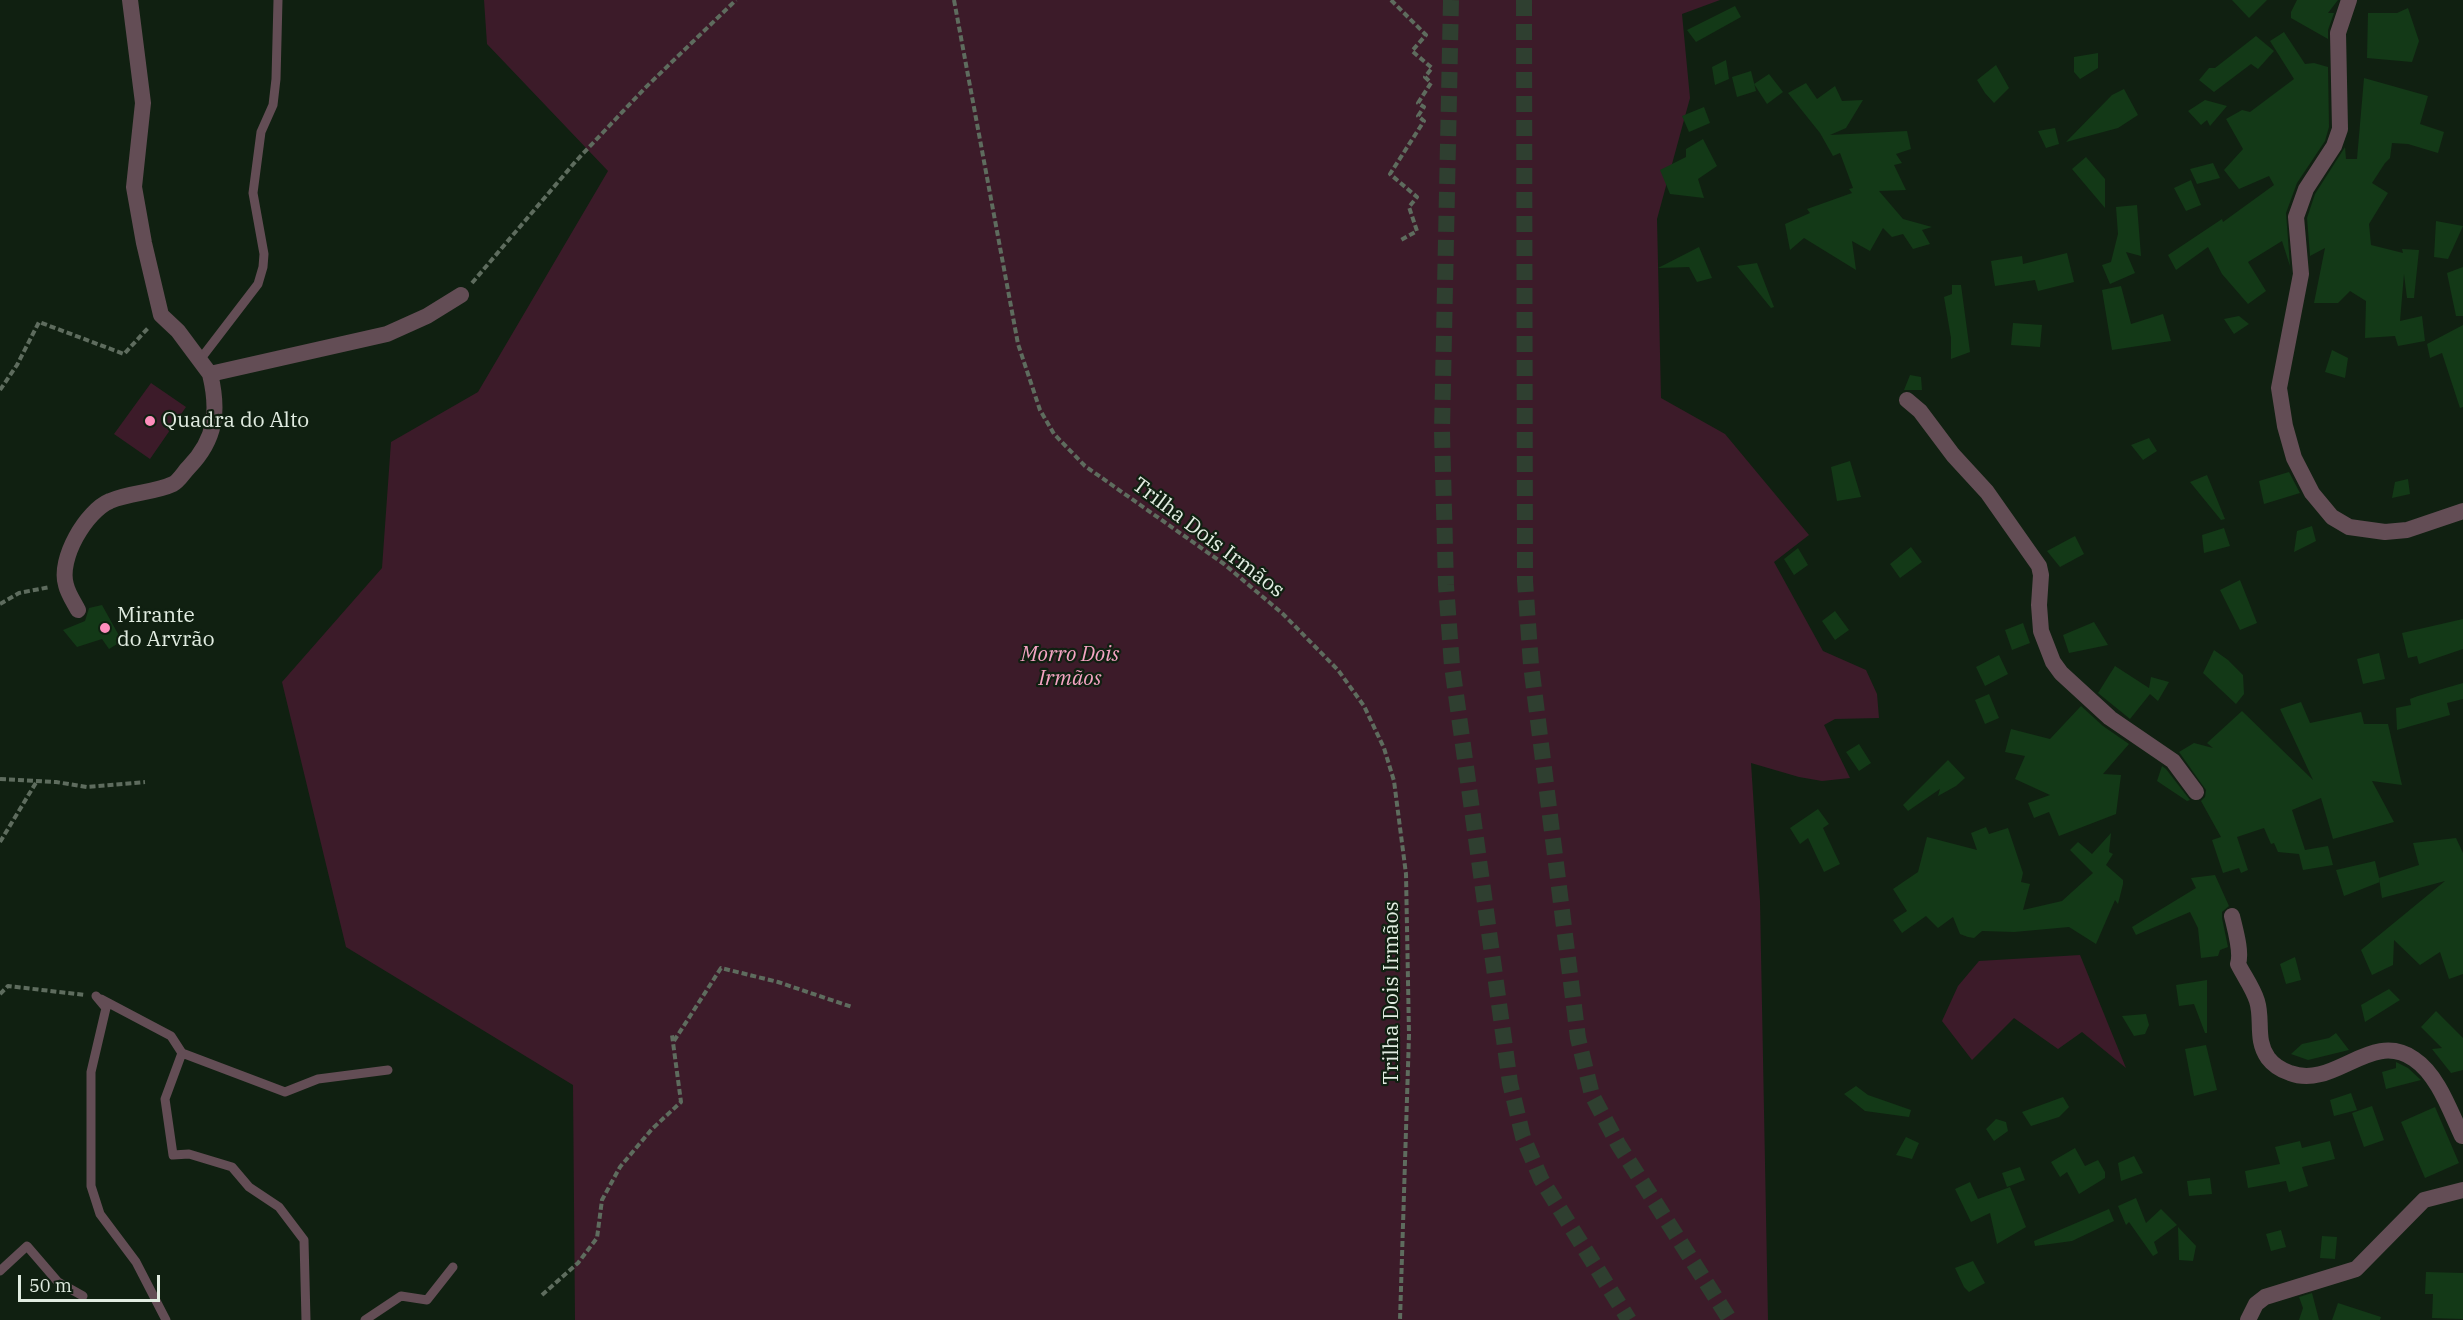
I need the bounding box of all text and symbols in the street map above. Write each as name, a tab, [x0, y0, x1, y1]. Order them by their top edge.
place label: Quadra do Alto	[162, 408, 309, 434]
marker: Quadra do Alto	[143, 414, 157, 428]
street label: Trilha Dois Irmãos	[1127, 473, 1289, 603]
place label: Mirante do Arvrão	[117, 603, 215, 653]
marker: Mirante do Arvrão	[98, 621, 112, 635]
park label: Morro Dois Irmãos	[1021, 642, 1119, 692]
street label: Trilha Dois Irmãos	[1379, 901, 1405, 1085]
scale bar	[21, 1263, 164, 1301]
text: 50 m	[29, 1274, 72, 1297]

